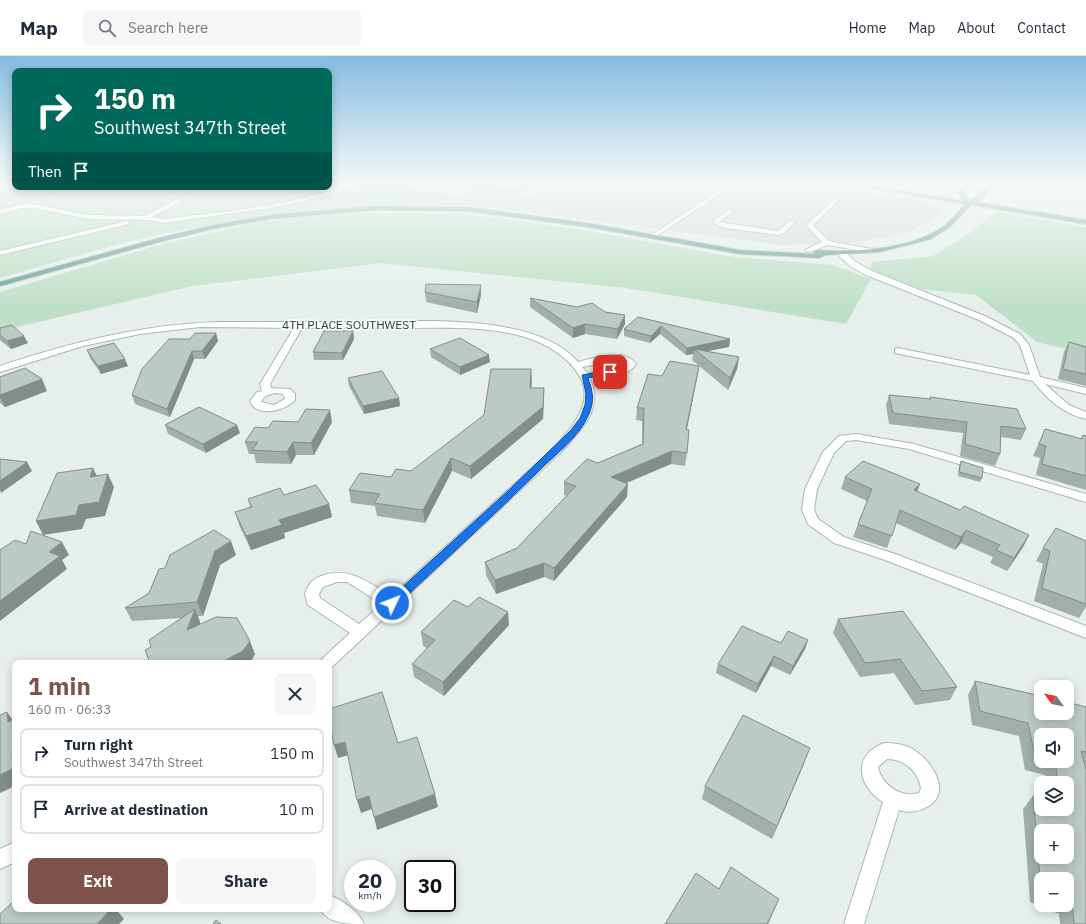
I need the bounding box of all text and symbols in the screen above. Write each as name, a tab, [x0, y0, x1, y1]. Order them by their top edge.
search box	[82, 10, 362, 46]
text: Map	[20, 16, 58, 40]
icon: search	[96, 17, 118, 39]
text: Search here	[128, 18, 208, 37]
text: Home	[849, 19, 886, 37]
text: Map	[908, 19, 935, 37]
text: About	[957, 19, 995, 37]
text: Contact	[1017, 19, 1066, 37]
text: 150 m	[94, 80, 176, 117]
icon: right	[28, 84, 80, 136]
text: Southwest 347th Street	[94, 116, 287, 139]
icon: arrive	[70, 160, 92, 182]
text: Then	[28, 162, 62, 181]
street label: 4TH PLACE SOUTHWEST	[282, 317, 416, 332]
pin	[593, 355, 627, 389]
icon: arrive	[599, 361, 621, 383]
position arrow	[371, 582, 413, 624]
text: 1 min	[28, 670, 91, 702]
button: close	[274, 673, 316, 715]
north arrow	[1034, 680, 1074, 720]
map controls	[1034, 680, 1074, 912]
text: 160 m · 06:33	[28, 701, 111, 718]
button: sound	[1034, 728, 1074, 768]
text: Turn right	[64, 735, 133, 754]
icon: right	[30, 742, 52, 764]
text: 150 m	[270, 744, 314, 763]
text: Southwest 347th Street	[64, 754, 203, 771]
button: layers	[1034, 776, 1074, 816]
icon: arrive	[30, 798, 52, 820]
text: Arrive at destination	[64, 800, 208, 819]
text: 10 m	[279, 800, 314, 819]
button: +	[1034, 824, 1074, 864]
button: Exit	[28, 858, 168, 904]
button: Share	[176, 858, 316, 904]
speed limit sign: 30	[404, 860, 456, 912]
text: 20	[358, 867, 382, 894]
button: −	[1034, 872, 1074, 912]
text: km/h	[358, 889, 382, 902]

